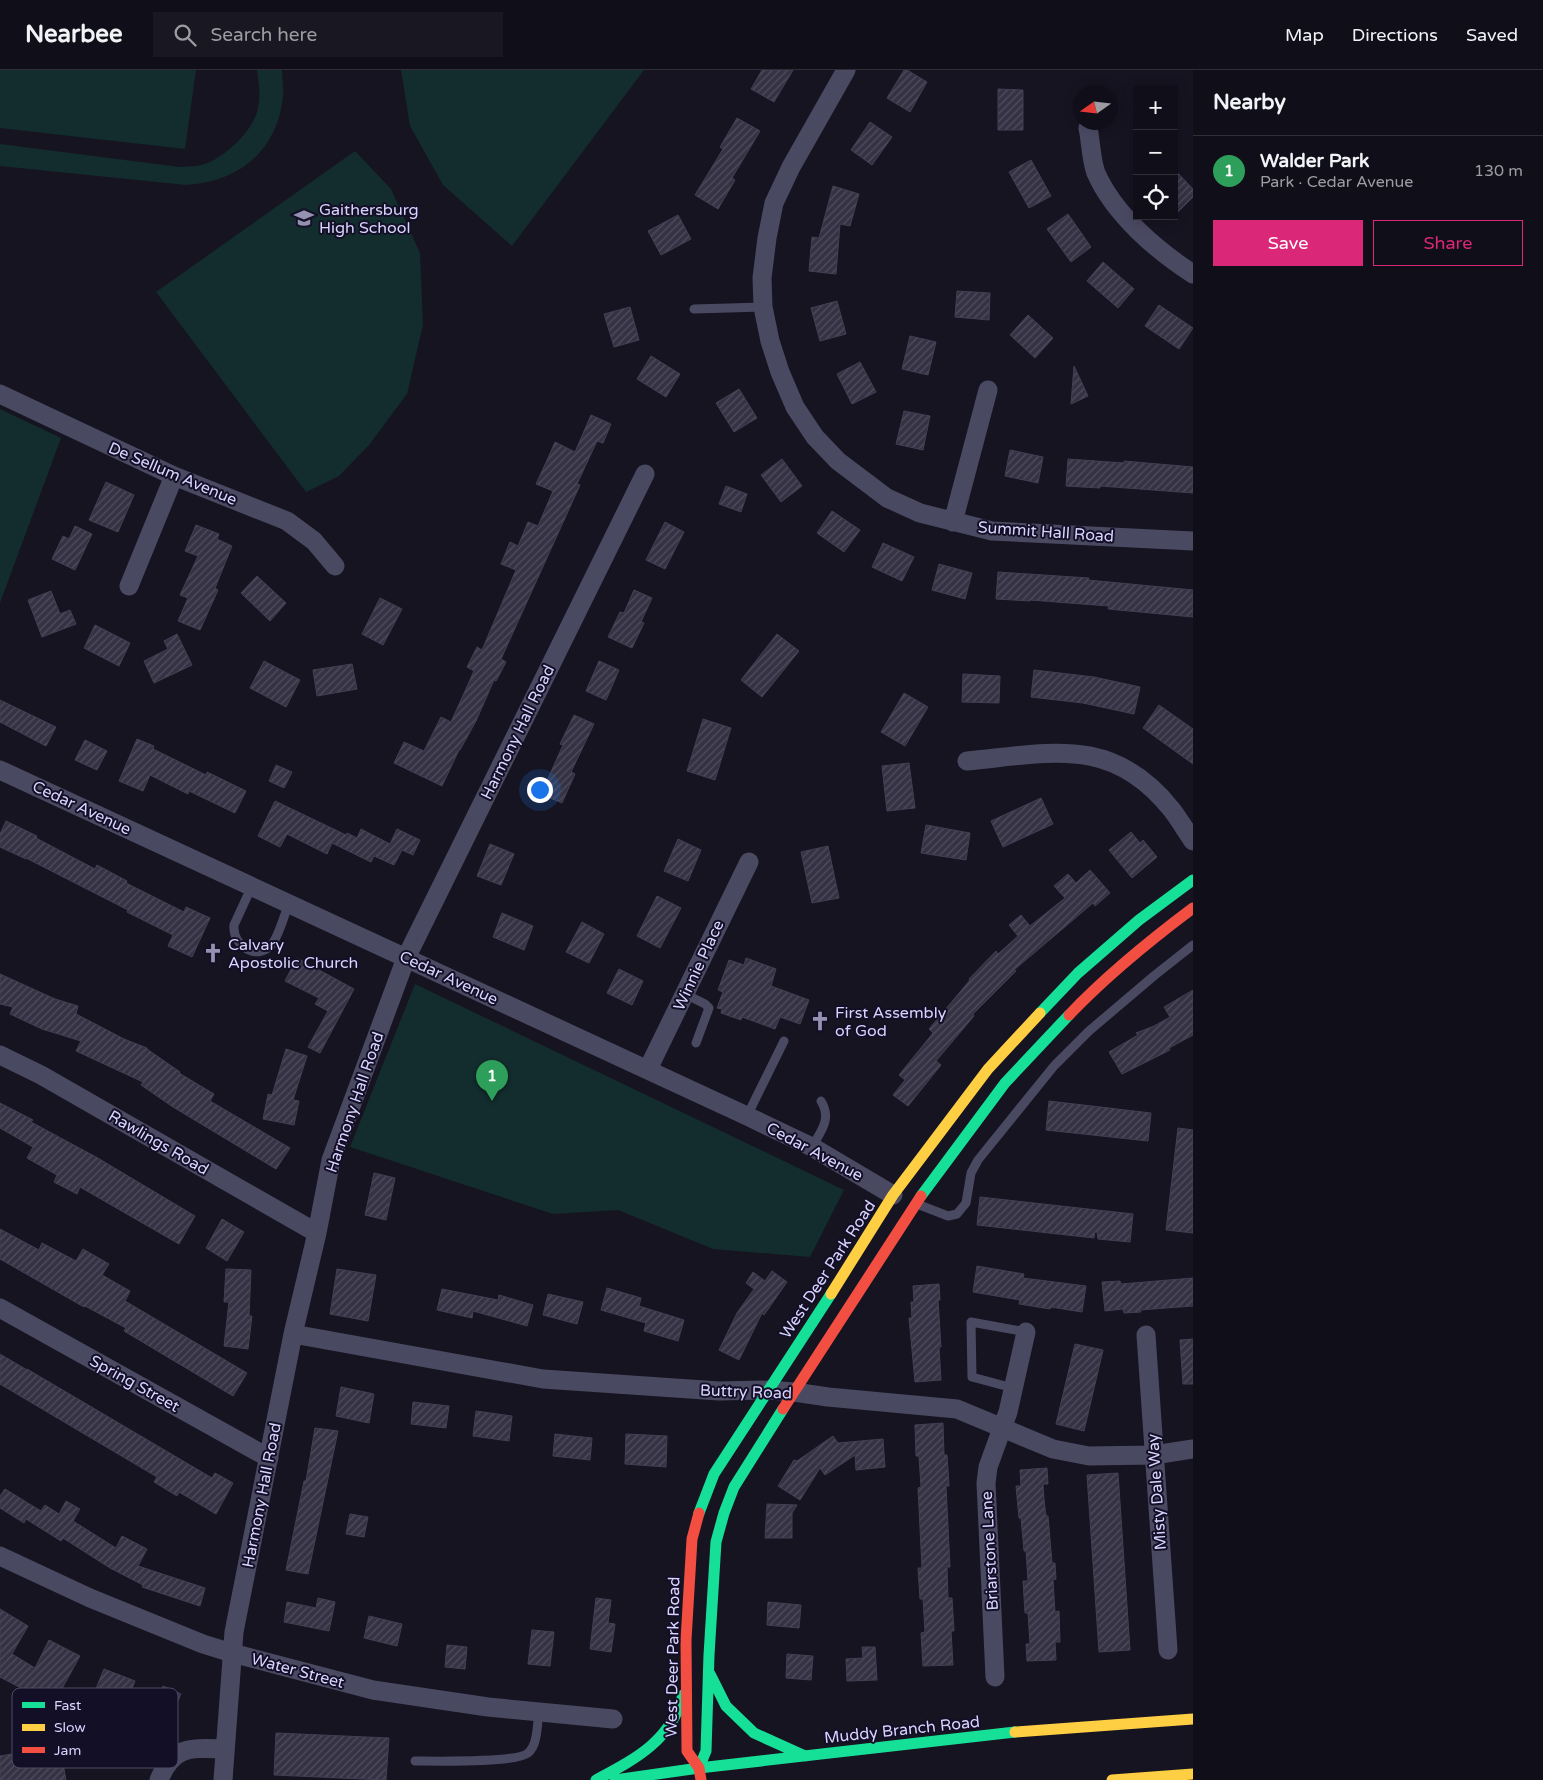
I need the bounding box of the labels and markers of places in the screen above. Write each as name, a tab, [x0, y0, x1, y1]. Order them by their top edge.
place label: Gaithersburg High School	[319, 200, 419, 238]
school or university icon: Gaithersburg High School	[293, 207, 315, 229]
place label: Calvary Apostolic Church	[228, 935, 358, 973]
church icon: Calvary Apostolic Church	[202, 942, 224, 964]
place label: First Assembly of God	[835, 1003, 947, 1041]
church icon: First Assembly of God	[809, 1010, 831, 1032]
pin: 1	[476, 1060, 508, 1101]

